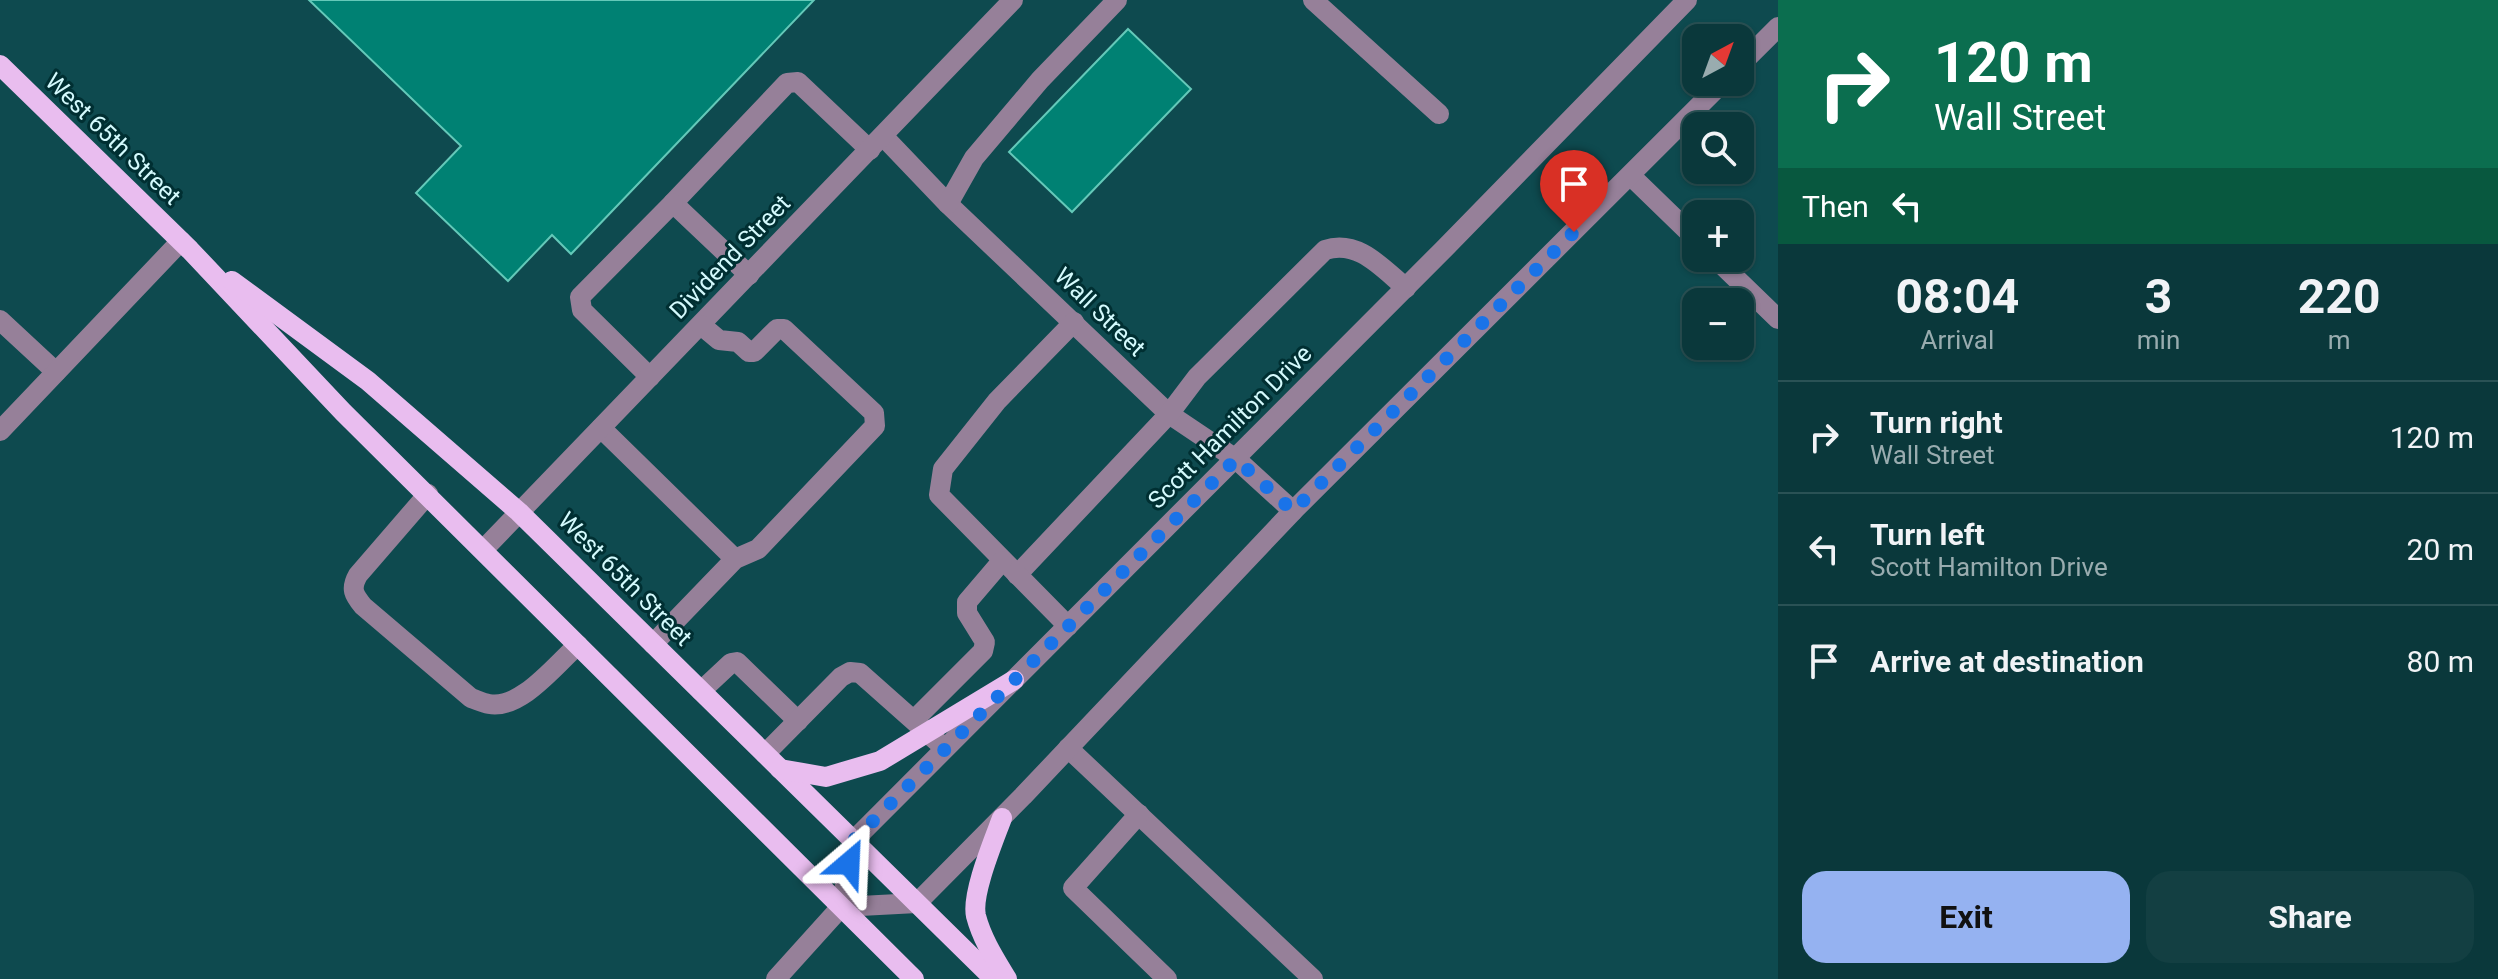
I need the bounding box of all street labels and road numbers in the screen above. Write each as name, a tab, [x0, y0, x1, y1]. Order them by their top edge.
street label: West 65th Street	[40, 67, 187, 211]
street label: Dividend Street	[664, 189, 796, 325]
street label: Wall Street	[1049, 262, 1151, 362]
street label: Scott Hamilton Drive	[1143, 340, 1317, 514]
street label: West 65th Street	[552, 506, 698, 652]

